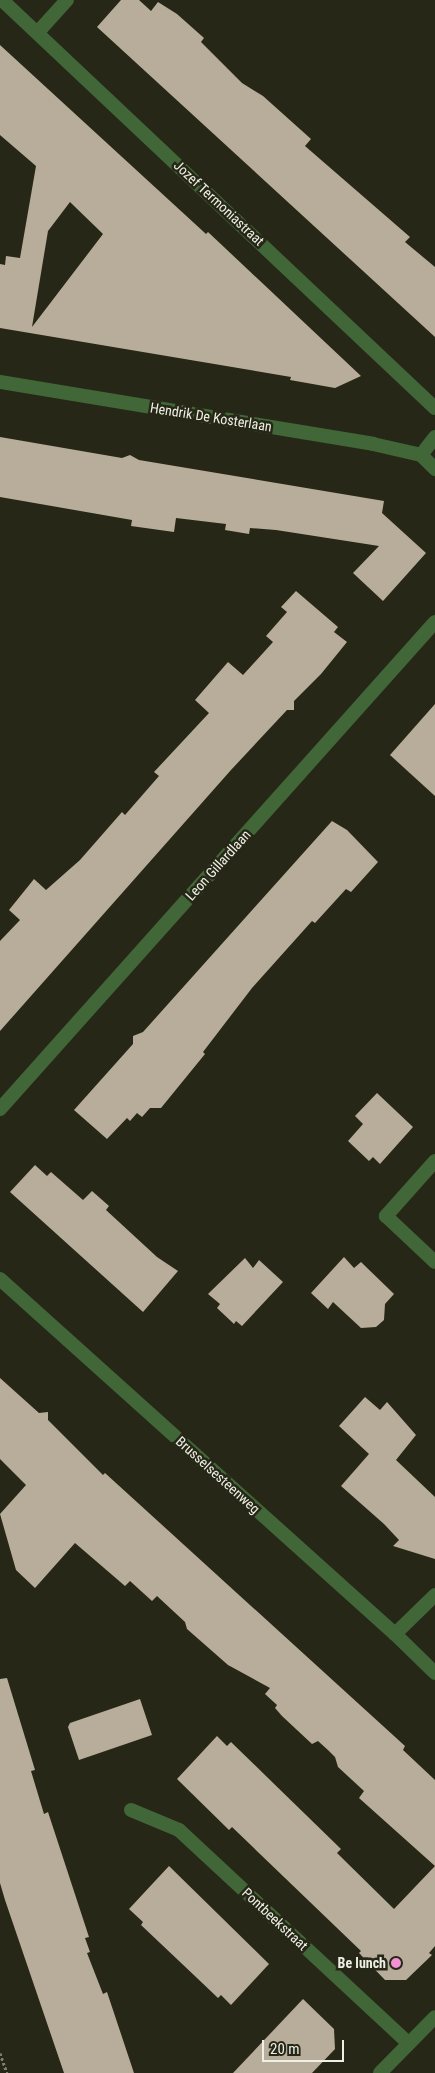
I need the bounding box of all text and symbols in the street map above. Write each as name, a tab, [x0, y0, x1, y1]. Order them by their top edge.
street label: Jozef Termoniastraat	[170, 157, 268, 249]
street label: Hendrik De Kosterlaan	[149, 399, 273, 435]
street label: Leon Gillardlaan	[182, 826, 254, 904]
street label: Brusselsesteenweg	[173, 1433, 263, 1517]
street label: Pontbeekstraat	[239, 1884, 311, 1954]
place label: Be lunch	[338, 1955, 386, 1971]
marker: Be lunch	[390, 1957, 402, 1969]
scale bar	[265, 2030, 348, 2062]
text: 20 m	[270, 2040, 300, 2058]

